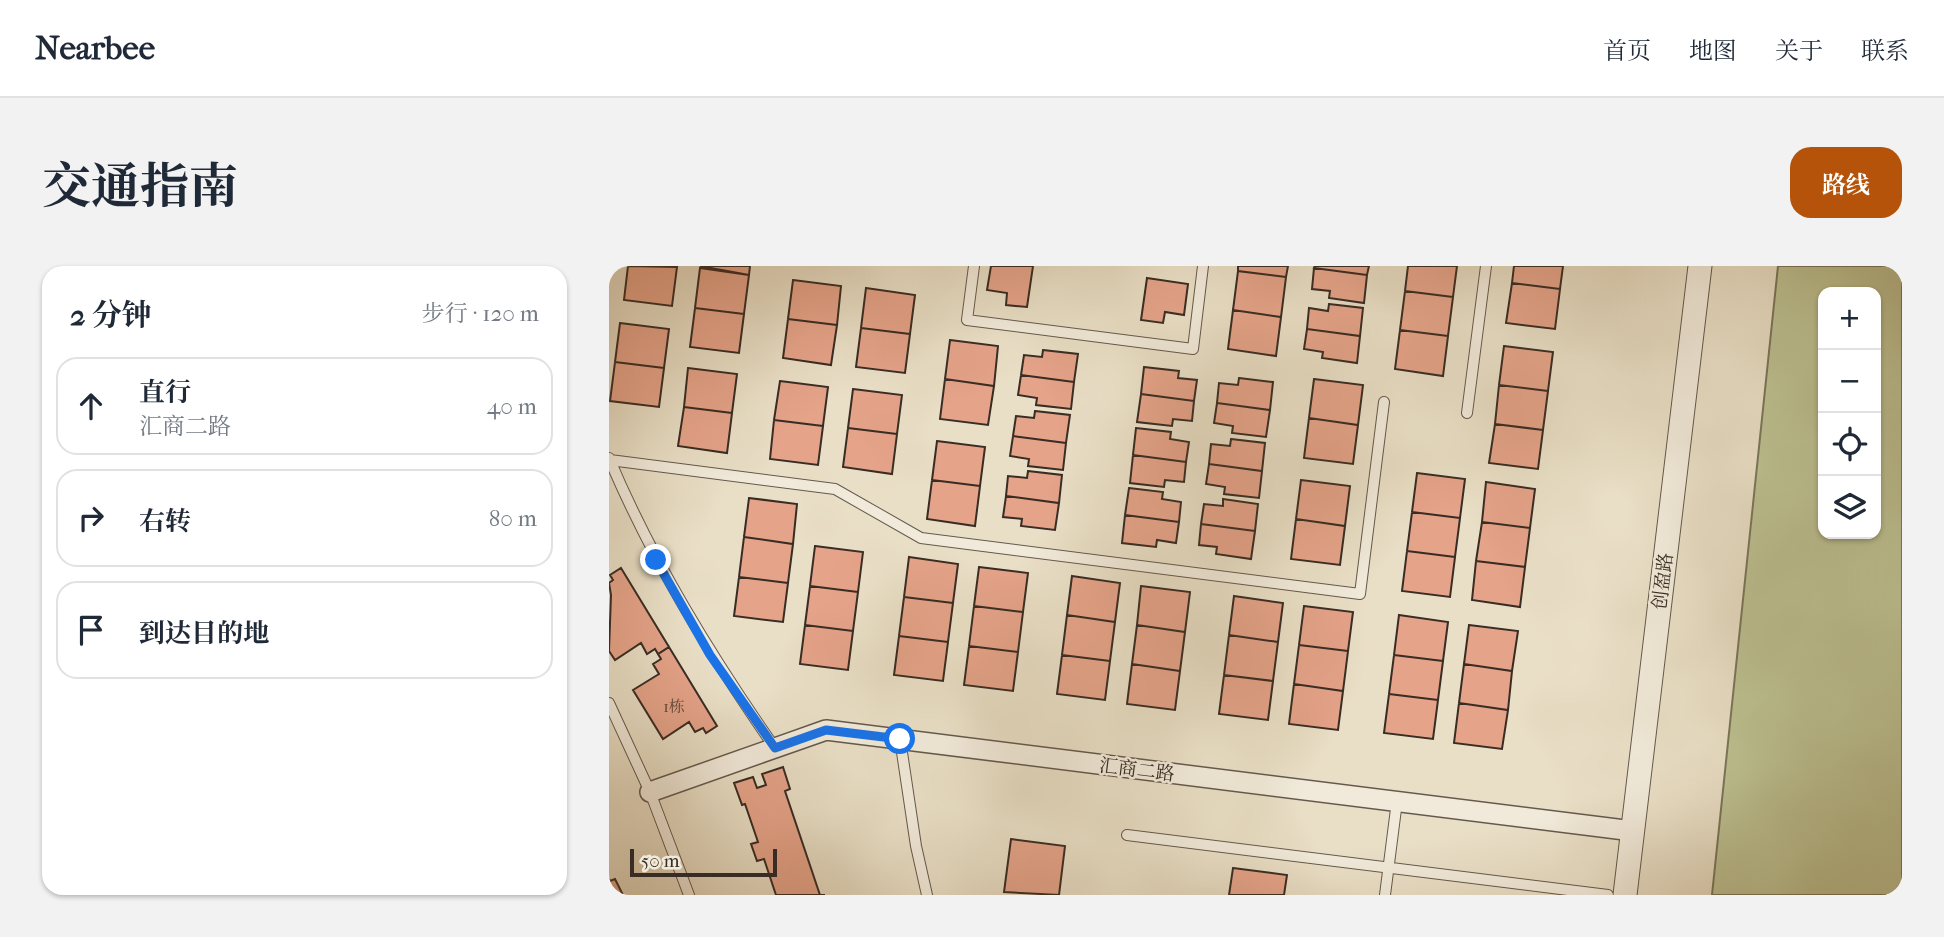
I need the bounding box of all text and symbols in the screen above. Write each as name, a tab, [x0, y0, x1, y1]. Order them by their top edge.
text: Nearbee	[35, 29, 155, 68]
text: 首页	[1603, 37, 1651, 65]
text: 地图	[1689, 37, 1737, 65]
text: 关于	[1775, 37, 1823, 65]
text: 联系	[1861, 37, 1909, 65]
button: 路线	[1790, 147, 1902, 218]
text: 交通指南	[42, 158, 238, 216]
map controls	[1818, 287, 1881, 539]
button: +	[1818, 287, 1881, 350]
text: 2 分钟	[70, 298, 152, 333]
text: 步行 · 120 m	[422, 300, 539, 327]
button: −	[1818, 350, 1881, 413]
text: 直行	[139, 377, 191, 408]
icon: ahead	[72, 387, 110, 425]
text: 40 m	[487, 393, 537, 420]
text: 汇商二路	[139, 413, 231, 440]
button: locate	[1818, 413, 1881, 476]
button: layers	[1818, 476, 1881, 539]
icon: right	[72, 499, 110, 537]
text: 80 m	[489, 505, 537, 532]
text: 右转	[139, 506, 191, 537]
route end	[640, 544, 671, 575]
street label: 创盈路	[1649, 551, 1677, 611]
icon: arrive	[72, 611, 110, 649]
text: 到达目的地	[139, 618, 269, 649]
house number: 1栋	[663, 697, 685, 716]
route start	[884, 723, 915, 754]
street label: 汇商二路	[1098, 754, 1176, 786]
scale bar	[630, 846, 777, 878]
text: 50 m	[641, 850, 680, 872]

